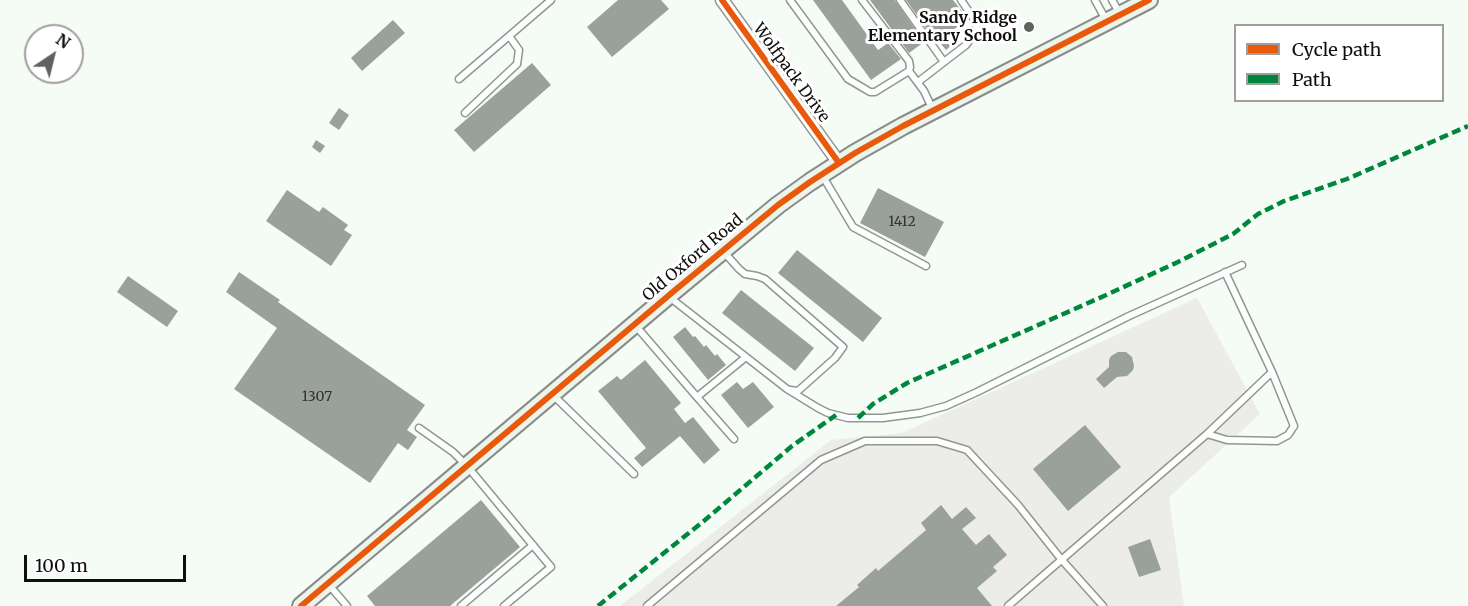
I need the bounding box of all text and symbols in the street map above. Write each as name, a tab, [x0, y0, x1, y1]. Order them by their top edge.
place label: Sandy Ridge Elementary School	[868, 8, 1017, 46]
street label: Wolfpack Drive	[749, 20, 833, 126]
marker: Sandy Ridge Elementary School	[1022, 20, 1036, 34]
north arrow	[24, 24, 84, 84]
legend	[1234, 24, 1444, 102]
text: N	[52, 29, 74, 53]
text: Cycle path	[1292, 38, 1381, 61]
text: Path	[1292, 68, 1332, 91]
street label: Old Oxford Road	[639, 210, 747, 306]
house number: 1412	[888, 214, 916, 230]
house number: 1307	[302, 389, 332, 405]
scale bar	[27, 543, 189, 581]
text: 100 m	[35, 554, 88, 577]

